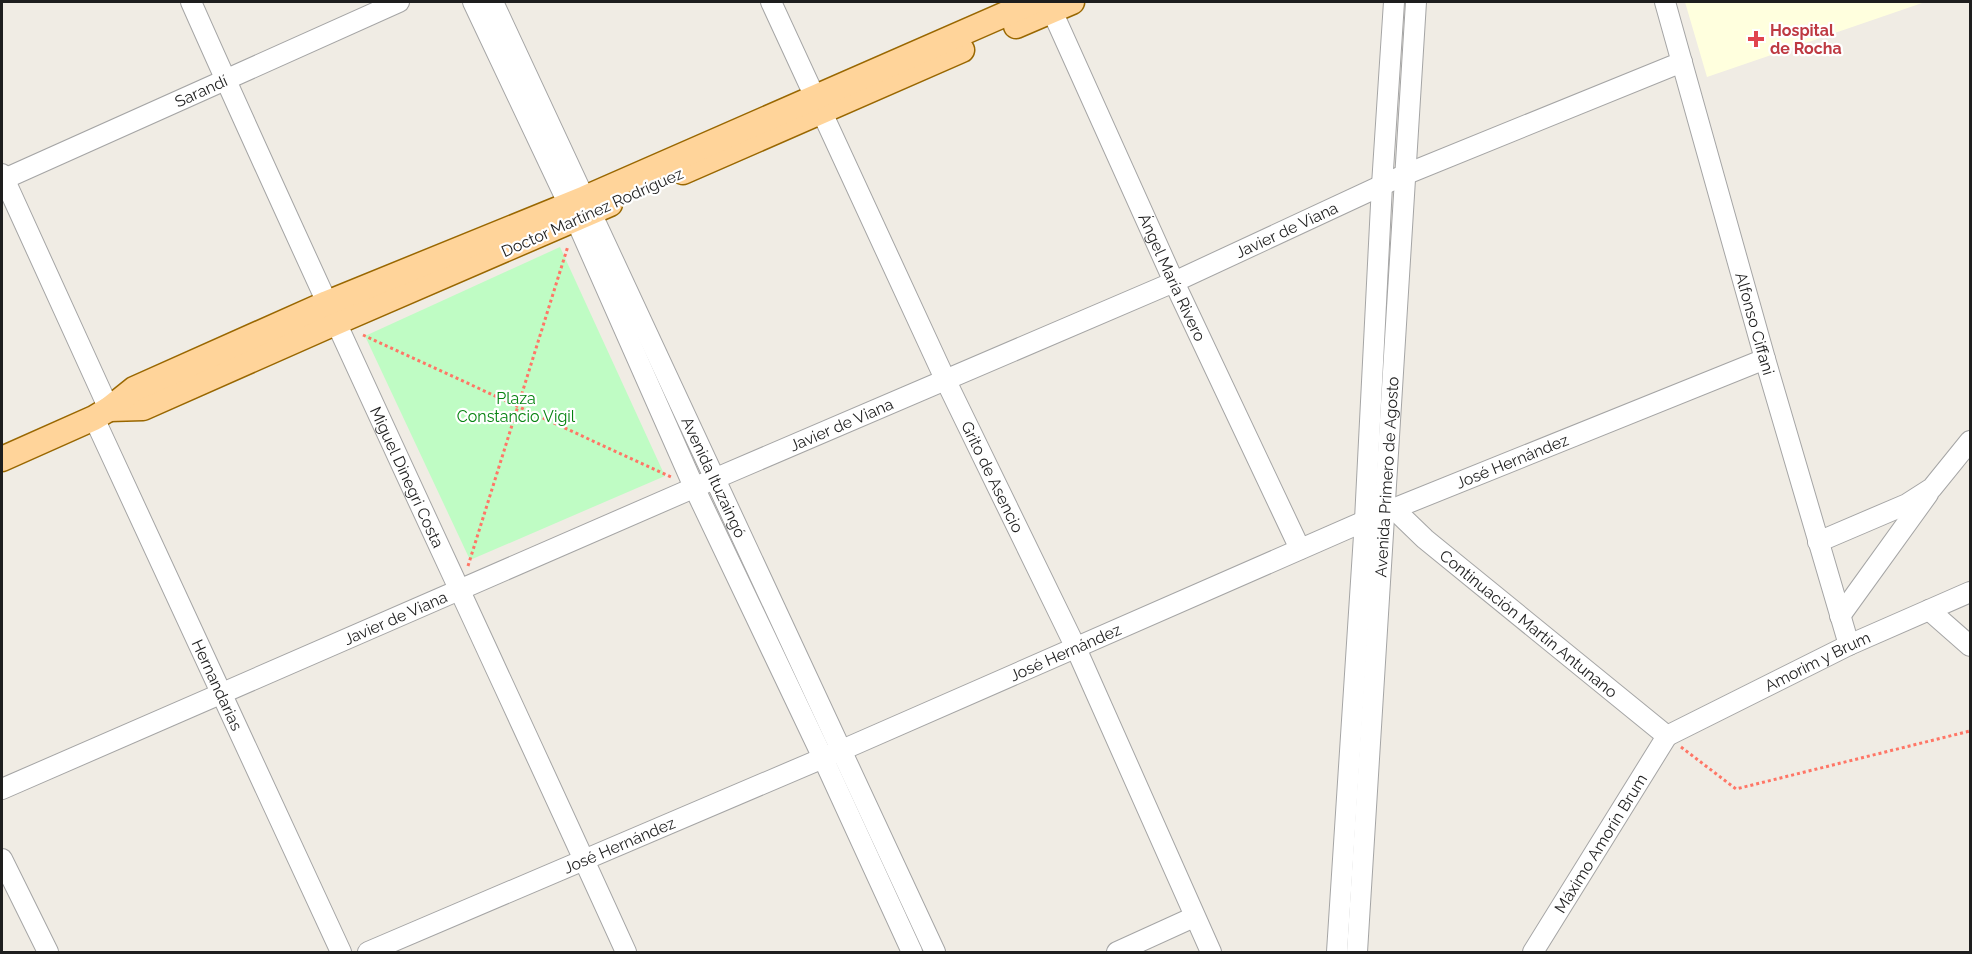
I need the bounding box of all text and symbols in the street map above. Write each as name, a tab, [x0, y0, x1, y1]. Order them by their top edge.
place label: Hospital de Rocha	[1770, 21, 1842, 58]
marker: Hospital de Rocha	[1747, 30, 1765, 48]
street label: Sarandí	[172, 71, 231, 111]
street label: Doctor Martínez Rodríguez	[498, 164, 686, 261]
street label: Javier de Viana	[1232, 198, 1341, 262]
street label: Ángel María Rivero	[1134, 210, 1210, 344]
street label: Alfonso Ciffani	[1731, 270, 1778, 377]
street label: Avenida Primero de Agosto	[1371, 376, 1403, 578]
park label: Plaza Constancio Vigil	[457, 389, 576, 426]
street label: Javier de Viana	[787, 394, 896, 456]
street label: Miguel Dinegri Costa	[366, 404, 448, 551]
street label: Avenida Ituzaingó	[677, 414, 750, 541]
street label: Grito de Asencio	[957, 418, 1027, 536]
street label: José Hernández	[1453, 430, 1571, 493]
street label: Continuación Martín Antunano	[1436, 546, 1621, 702]
street label: Javier de Viana	[341, 587, 450, 649]
street label: José Hernández	[1007, 620, 1124, 685]
street label: Amorim y Brum	[1762, 628, 1873, 696]
street label: Hernandarias	[188, 636, 246, 734]
street label: Máximo Amorín Brum	[1551, 770, 1651, 917]
street label: José Hernández	[561, 813, 678, 878]

